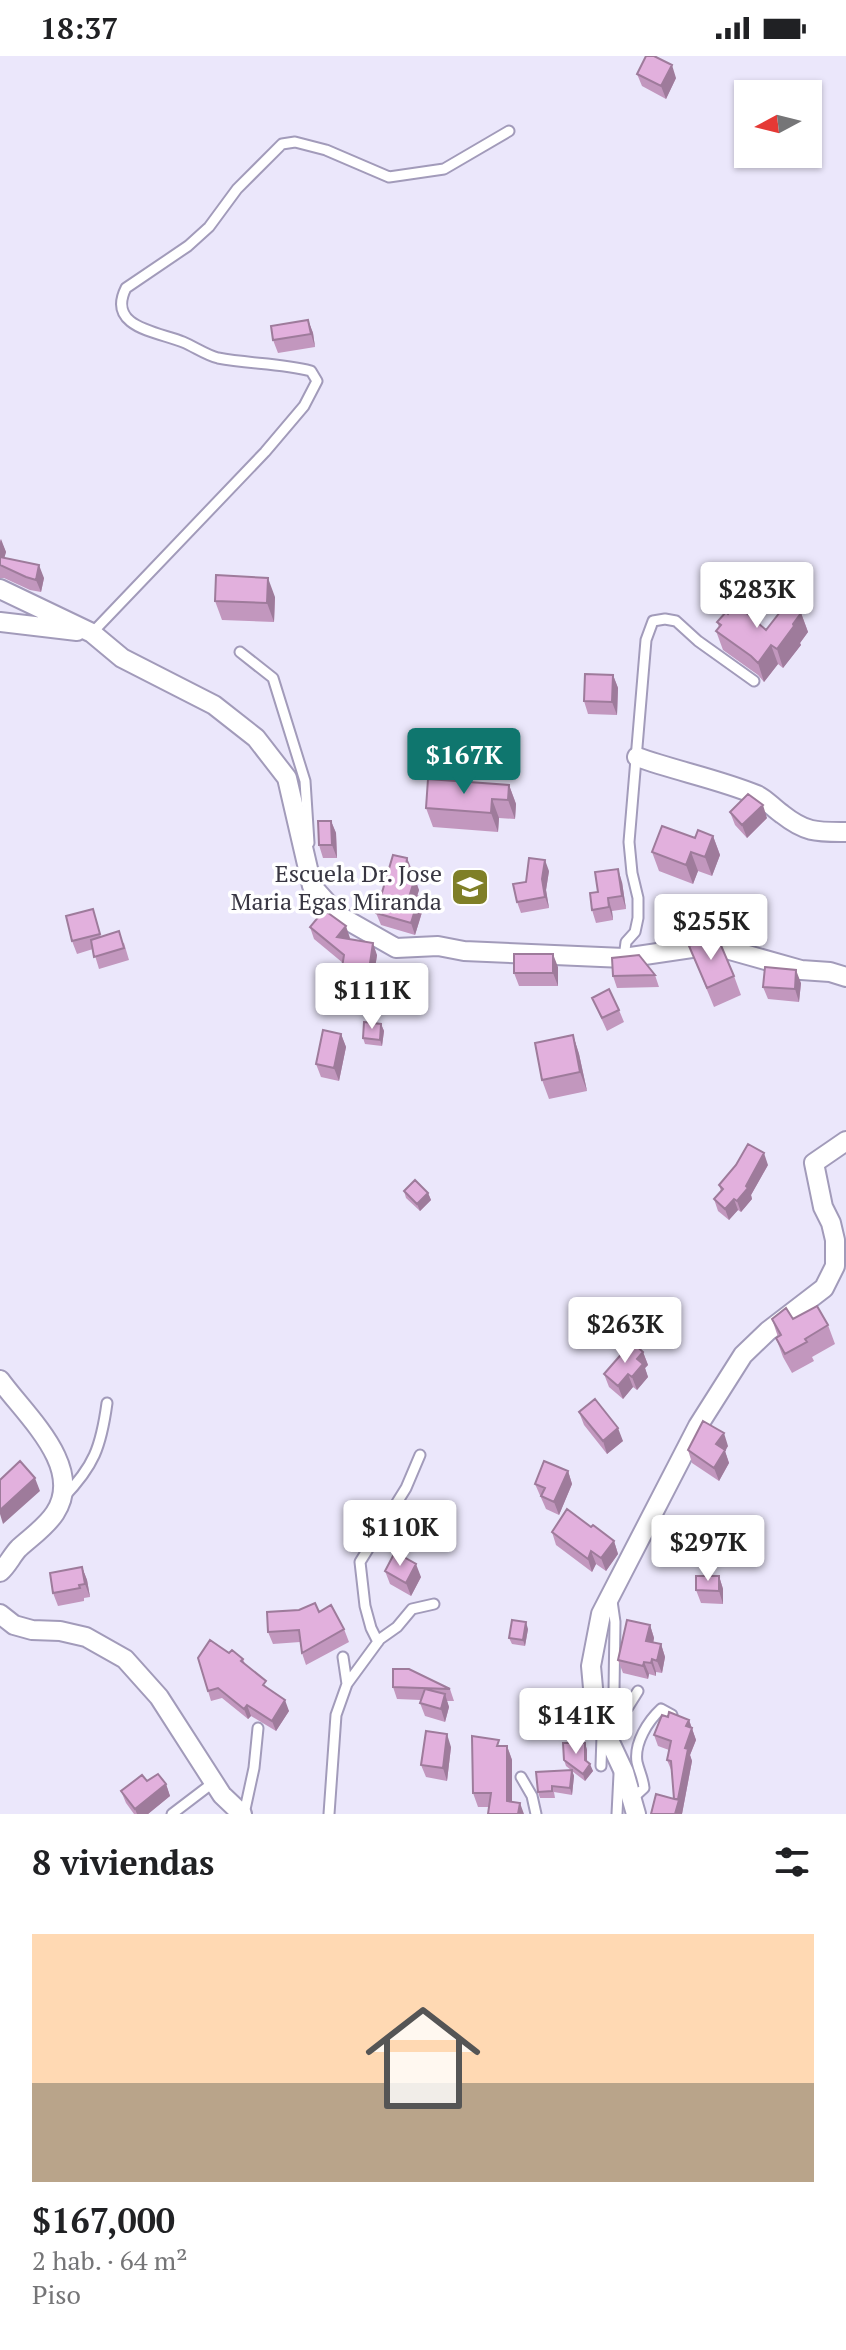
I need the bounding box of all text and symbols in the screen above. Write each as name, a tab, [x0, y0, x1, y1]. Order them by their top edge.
text: 18:37	[40, 8, 118, 48]
north arrow	[734, 80, 822, 168]
map controls	[734, 80, 822, 168]
pin: $283K	[701, 562, 813, 630]
text: $283K	[718, 571, 796, 605]
pin: $167K	[408, 728, 520, 796]
text: $167K	[425, 737, 503, 771]
place label: Escuela Dr. Jose Maria Egas Miranda	[231, 857, 442, 917]
school or university icon: Escuela Dr. Jose Maria Egas Miranda	[449, 866, 491, 908]
pin: $255K	[655, 894, 767, 962]
text: $255K	[672, 903, 750, 937]
pin: $111K	[316, 963, 428, 1031]
text: $111K	[333, 972, 411, 1006]
pin: $263K	[569, 1297, 681, 1365]
text: $263K	[586, 1306, 664, 1340]
pin: $110K	[344, 1500, 456, 1568]
text: $110K	[361, 1509, 439, 1543]
pin: $297K	[652, 1515, 764, 1583]
text: $297K	[669, 1524, 747, 1558]
pin: $141K	[520, 1688, 632, 1756]
text: $141K	[537, 1697, 615, 1731]
text: 8 viviendas	[32, 1840, 214, 1885]
icon: filters	[770, 1840, 814, 1884]
icon: home	[351, 1986, 495, 2130]
text: $167,000	[32, 2198, 175, 2243]
text: 2 hab. · 64 m²	[32, 2243, 188, 2277]
text: Piso	[32, 2277, 81, 2311]

